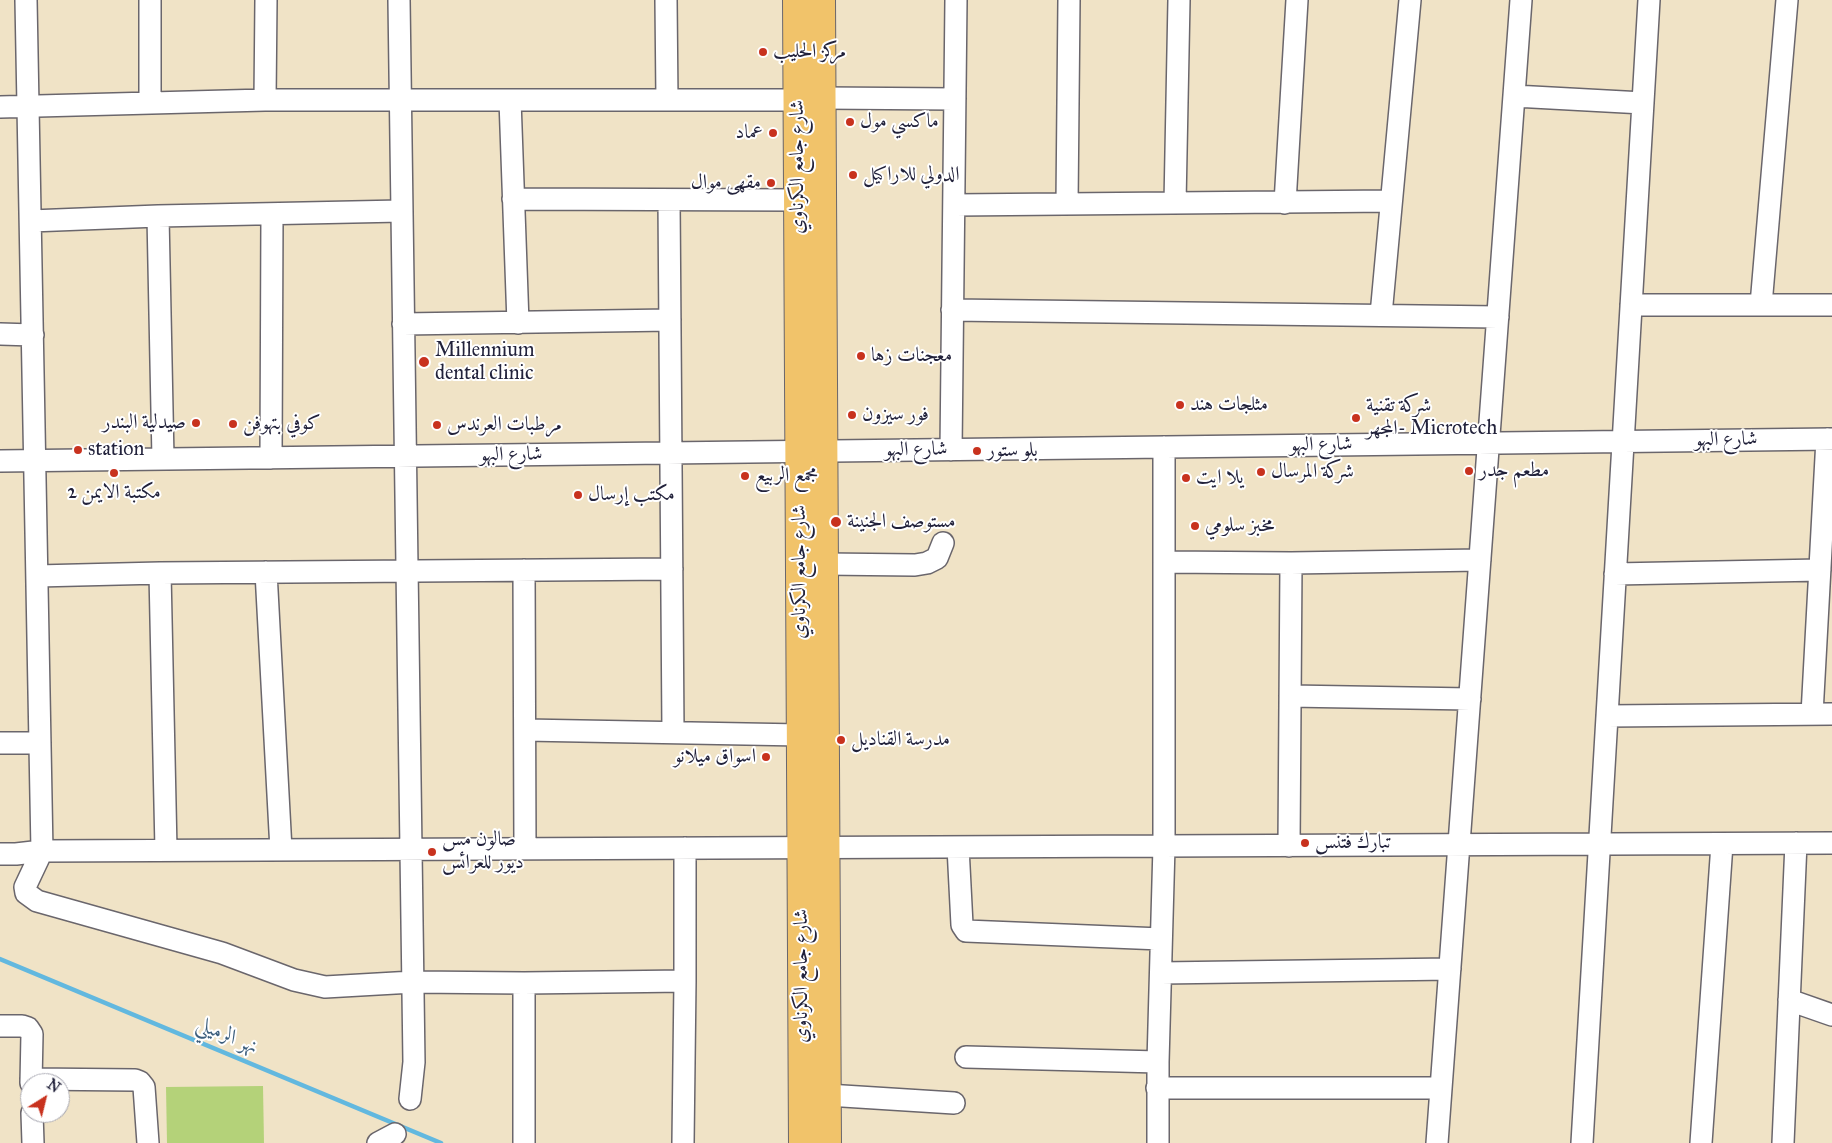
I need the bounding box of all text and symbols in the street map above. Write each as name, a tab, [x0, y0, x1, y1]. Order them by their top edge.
place label: مركز الحليب	[773, 40, 846, 64]
marker: مركز الحليب	[757, 46, 769, 58]
street label: شارع جامع الكرناوي	[786, 100, 810, 234]
place label: ماكسي مول	[860, 110, 939, 134]
marker: ماكسي مول	[844, 116, 856, 128]
place label: عماد	[735, 121, 763, 145]
marker: عماد	[767, 127, 779, 139]
place label: الدولي للاراكيل	[863, 163, 960, 187]
marker: الدولي للاراكيل	[847, 169, 859, 181]
place label: مقهى موال	[691, 171, 761, 195]
marker: مقهى موال	[765, 177, 777, 189]
place label: Millennium dental clinic	[435, 339, 535, 386]
place label: معجنات زها	[871, 344, 952, 368]
marker: معجنات زها	[855, 350, 867, 362]
marker: Millennium dental clinic	[417, 355, 431, 369]
place label: مثلجات هند	[1190, 393, 1268, 417]
place label: شركة تقنية المجهر- Microtech	[1366, 394, 1497, 441]
marker: مثلجات هند	[1174, 399, 1186, 411]
place label: فور سيزون	[862, 403, 929, 427]
marker: فور سيزون	[846, 409, 858, 421]
place label: صيدلية البندر	[102, 411, 186, 435]
place label: كوفي بتهوفن	[243, 412, 321, 436]
marker: شركة تقنية المجهر- Microtech	[1350, 412, 1362, 424]
place label: مرطبات العرندس	[447, 413, 562, 437]
marker: صيدلية البندر	[190, 417, 202, 429]
marker: كوفي بتهوفن	[227, 418, 239, 430]
marker: مرطبات العرندس	[431, 419, 443, 431]
street label: شارع البهو	[1694, 427, 1758, 453]
street label: شارع البهو	[1289, 432, 1353, 458]
street label: شارع البهو	[884, 437, 948, 463]
place label: station	[88, 438, 144, 462]
place label: بلو ستور	[987, 439, 1038, 463]
street label: شارع البهو	[479, 442, 543, 468]
marker: station	[72, 444, 84, 456]
marker: بلو ستور	[971, 445, 983, 457]
place label: مطعم جدر	[1479, 459, 1549, 483]
place label: شركة المرسال	[1271, 460, 1354, 484]
place label: مجمع الربيع	[755, 464, 818, 488]
marker: مطعم جدر	[1463, 465, 1475, 477]
place label: يلا ايت	[1196, 466, 1244, 490]
marker: شركة المرسال	[1255, 466, 1267, 478]
marker: مكتبة الايمن 2	[108, 467, 120, 479]
marker: مجمع الربيع	[739, 470, 751, 482]
marker: يلا ايت	[1180, 472, 1192, 484]
place label: مكتبة الايمن 2	[67, 481, 161, 505]
place label: مكتب إرسال	[588, 483, 675, 507]
marker: مكتب إرسال	[572, 489, 584, 501]
street label: شارع جامع الكرناوي	[788, 505, 812, 639]
place label: مستوصف الجنينة	[847, 510, 955, 534]
place label: مخبز سلومي	[1205, 514, 1274, 538]
marker: مستوصف الجنينة	[829, 515, 843, 529]
marker: مخبز سلومي	[1189, 520, 1201, 532]
place label: مدرسة القناديل	[851, 728, 950, 752]
marker: مدرسة القناديل	[835, 734, 847, 746]
place label: اسواق ميلانو	[674, 745, 756, 769]
marker: اسواق ميلانو	[760, 751, 772, 763]
place label: صالون مس ديور للعرائس	[442, 828, 524, 875]
place label: تبارك فتنس	[1315, 831, 1392, 855]
marker: تبارك فتنس	[1299, 837, 1311, 849]
marker: صالون مس ديور للعرائس	[426, 846, 438, 858]
street label: شارع جامع الكرناوي	[790, 909, 814, 1043]
water label: نهر الرميلي	[192, 1012, 262, 1060]
north arrow	[20, 1073, 70, 1123]
text: N	[44, 1076, 63, 1097]

